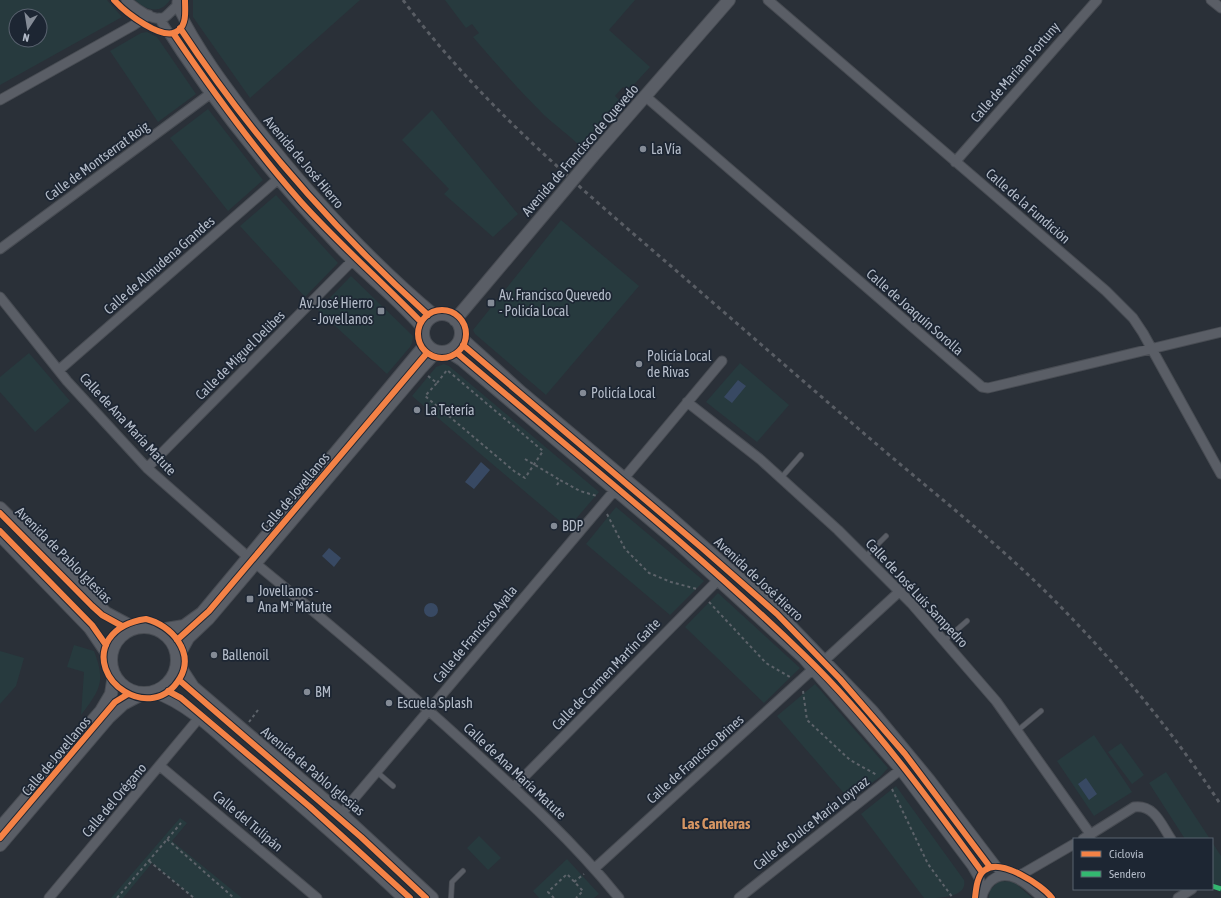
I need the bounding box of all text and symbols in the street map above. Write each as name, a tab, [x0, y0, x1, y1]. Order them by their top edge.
north arrow	[8, 8, 48, 48]
street label: Calle de Mariano Fortuny	[967, 18, 1063, 125]
text: N	[21, 31, 30, 44]
street label: Avenida de Francisco de Quevedo	[518, 81, 642, 219]
street label: Avenida de José Hierro	[261, 113, 347, 211]
street label: Calle de Montserrat Roig	[42, 118, 152, 204]
place label: La Vía	[651, 141, 681, 157]
marker: La Vía	[638, 144, 648, 154]
street label: Calle de la Fundición	[983, 165, 1073, 247]
street label: Calle de Almudena Grandes	[100, 213, 218, 317]
street label: Calle de Joaquín Sorolla	[863, 266, 967, 358]
place label: Av. Francisco Quevedo - Policía Local	[499, 287, 611, 319]
place label: Av. José Hierro - Jovellanos	[300, 295, 373, 327]
marker: Av. Francisco Quevedo - Policía Local	[486, 298, 496, 308]
marker: Av. José Hierro - Jovellanos	[376, 306, 386, 316]
street label: Calle de Miguel Delibes	[192, 307, 288, 403]
place label: Policía Local de Rivas	[647, 348, 712, 380]
marker: Policía Local de Rivas	[634, 359, 644, 369]
street label: Calle de Ana María Matute	[76, 370, 180, 478]
place label: Policía Local	[591, 385, 656, 401]
marker: Policía Local	[578, 388, 588, 398]
place label: La Tetería	[425, 402, 475, 418]
marker: La Tetería	[412, 405, 422, 415]
street label: Calle de Jovellanos	[257, 449, 333, 535]
street label: Avenida de Pablo Iglesias	[12, 503, 116, 607]
place label: BDP	[562, 518, 583, 534]
marker: BDP	[549, 521, 559, 531]
street label: Avenida de José Hierro	[711, 534, 807, 624]
street label: Calle de José Luis Sampedro	[863, 535, 971, 651]
street label: Calle de Francisco Ayala	[430, 582, 520, 686]
place label: Jovellanos - Ana Mª Matute	[258, 583, 332, 615]
marker: Jovellanos - Ana Mª Matute	[245, 594, 255, 604]
street label: Calle de Carmen Martín Gaite	[549, 615, 663, 733]
place label: Ballenoil	[222, 647, 269, 663]
marker: Ballenoil	[209, 650, 219, 660]
place label: BM	[315, 684, 331, 700]
marker: BM	[302, 687, 312, 697]
place label: Escuela Splash	[397, 695, 473, 711]
marker: Escuela Splash	[384, 698, 394, 708]
street label: Calle de Francisco Brines	[643, 711, 747, 807]
street label: Calle de Jovellanos	[18, 713, 94, 799]
street label: Calle de Ana María Matute	[461, 719, 569, 823]
street label: Avenida de Pablo Iglesias	[258, 723, 368, 819]
street label: Calle del Orégano	[79, 760, 149, 840]
street label: Calle de Dulce María Loynaz	[750, 773, 872, 873]
street label: Calle del Tulipán	[210, 787, 286, 855]
district label: Las Canteras	[682, 815, 751, 832]
legend	[1073, 838, 1213, 890]
text: Ciclovía	[1109, 847, 1143, 861]
text: Sendero	[1109, 867, 1146, 881]

